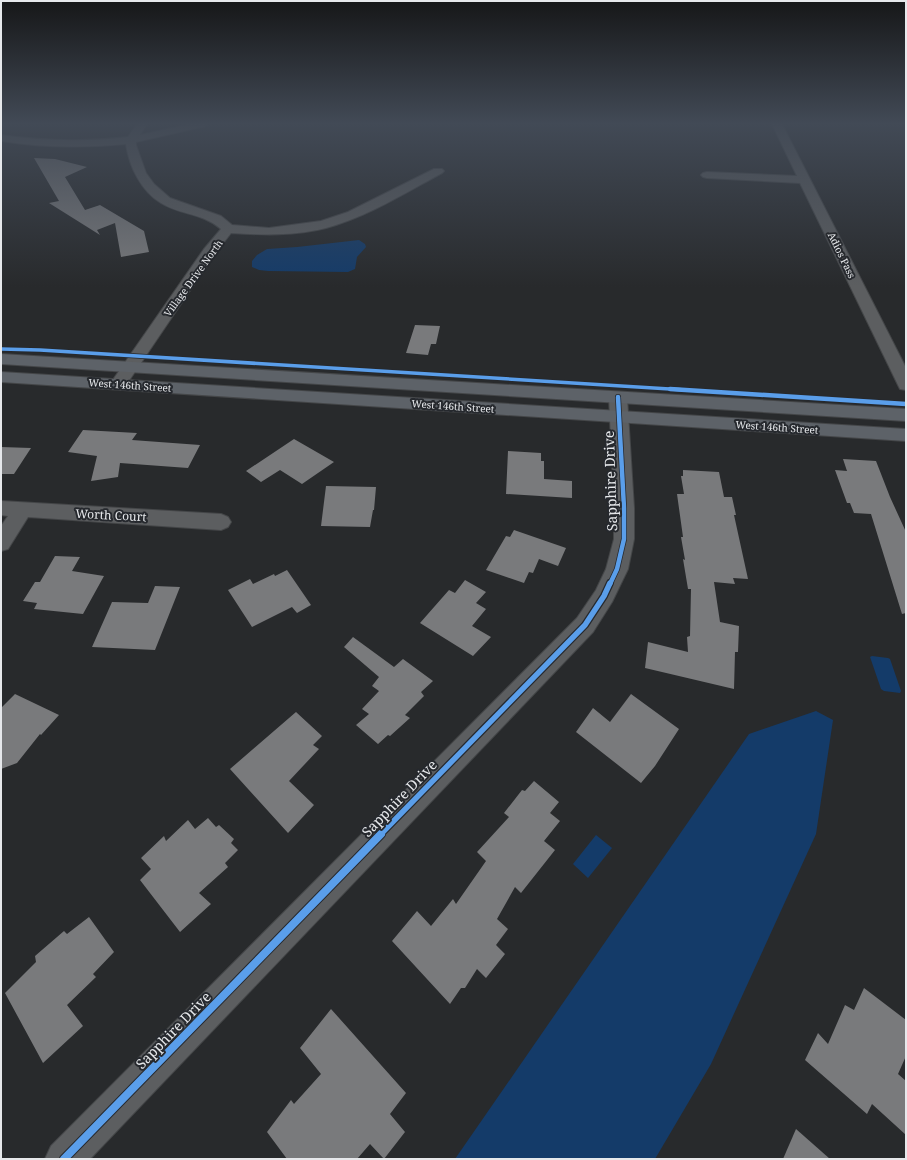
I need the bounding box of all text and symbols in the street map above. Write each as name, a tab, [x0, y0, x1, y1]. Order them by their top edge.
street label: Adios Pass	[825, 230, 859, 281]
street label: Village Drive North	[160, 236, 226, 319]
street label: West 146th Street	[88, 375, 172, 395]
street label: West 146th Street	[411, 396, 495, 416]
street label: West 146th Street	[735, 417, 819, 437]
street label: Sapphire Drive	[599, 430, 621, 532]
street label: Worth Court	[75, 505, 147, 525]
street label: Sapphire Drive	[357, 755, 441, 841]
street label: Sapphire Drive	[131, 987, 215, 1073]

